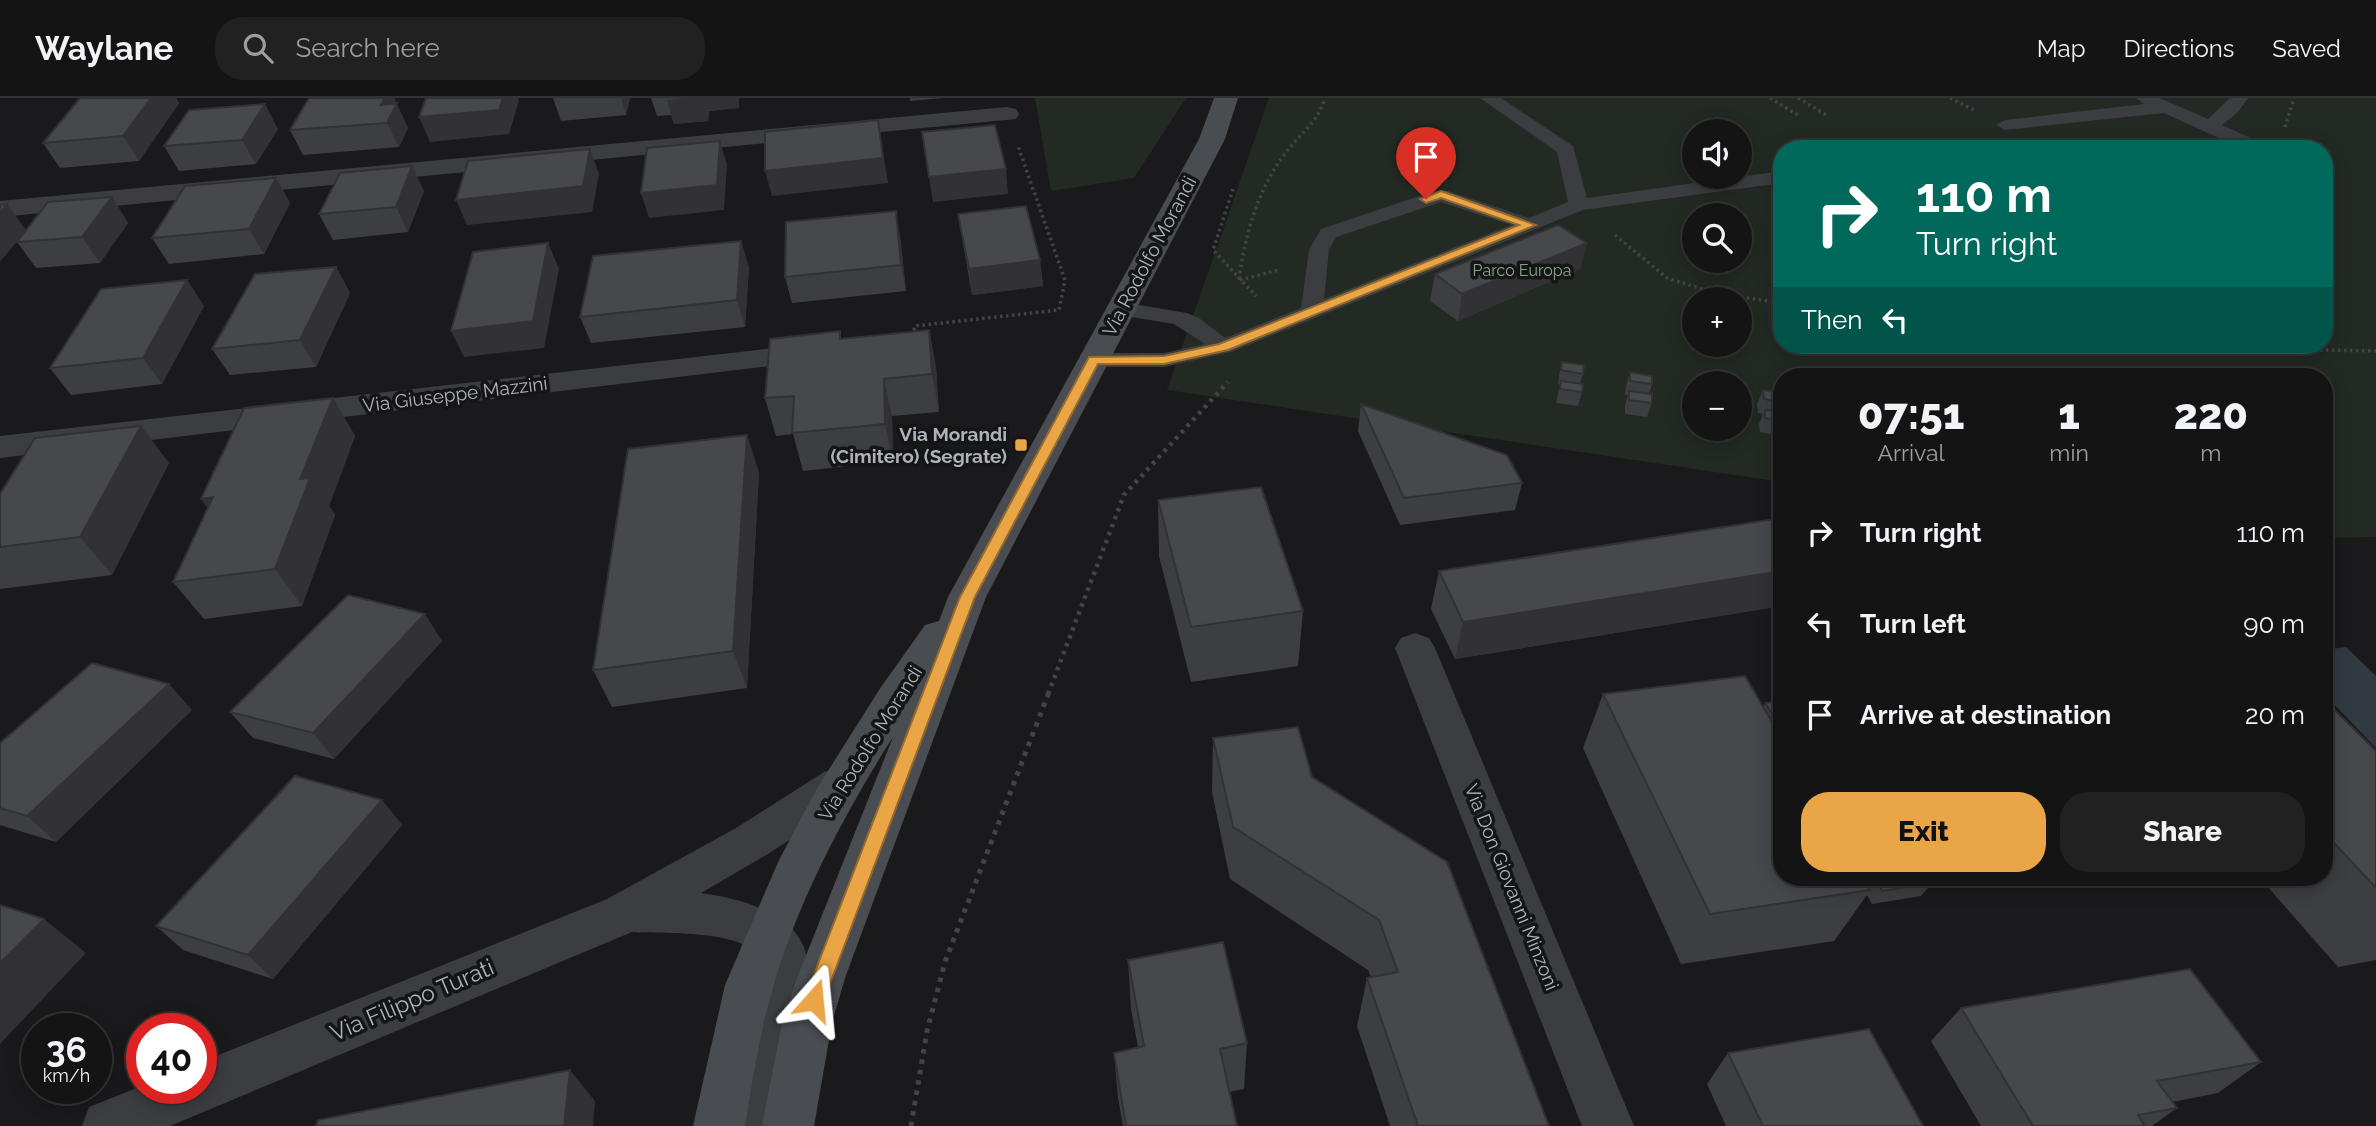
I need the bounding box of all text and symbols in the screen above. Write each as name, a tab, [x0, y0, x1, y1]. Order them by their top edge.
search box	[215, 17, 705, 80]
text: Waylane	[35, 29, 173, 68]
icon: search	[239, 29, 277, 67]
text: Search here	[295, 33, 440, 63]
text: Map	[2037, 34, 2086, 63]
text: Directions	[2124, 34, 2234, 63]
text: Saved	[2272, 34, 2341, 63]
map controls	[1682, 119, 1752, 441]
button: sound	[1682, 119, 1752, 189]
pin	[1396, 127, 1456, 199]
icon: arrive	[1407, 138, 1445, 176]
text: 110 m	[1916, 166, 2052, 223]
icon: right	[1801, 168, 1892, 259]
street label: Via Rodolfo Morandi	[1098, 172, 1200, 340]
button: search	[1682, 203, 1752, 273]
text: Turn right	[1916, 225, 2057, 262]
park label: Parco Europa	[1473, 261, 1571, 280]
button: +	[1682, 287, 1752, 357]
icon: left	[1876, 301, 1914, 339]
text: Then	[1801, 305, 1862, 335]
button: −	[1682, 371, 1752, 441]
street label: Via Giuseppe Mazzini	[361, 372, 549, 416]
text: 07:51	[1858, 390, 1964, 439]
text: 1	[2058, 390, 2080, 439]
text: 220	[2174, 390, 2248, 439]
place label: Via Morandi (Cimitero) (Segrate)	[831, 423, 1007, 467]
marker: Via Morandi (Cimitero) (Segrate)	[1013, 437, 1029, 453]
text: Arrival	[1877, 439, 1945, 466]
text: min	[2049, 439, 2089, 466]
text: m	[2200, 439, 2221, 466]
icon: right	[1801, 514, 1839, 552]
text: Turn right	[1860, 518, 1981, 548]
text: 110 m	[2236, 518, 2305, 548]
icon: left	[1801, 605, 1839, 643]
text: Turn left	[1860, 609, 1966, 639]
text: 90 m	[2243, 609, 2305, 639]
street label: Via Rodolfo Morandi	[814, 662, 926, 824]
icon: arrive	[1801, 696, 1839, 734]
text: Arrive at destination	[1860, 700, 2111, 730]
text: 20 m	[2245, 700, 2305, 730]
street label: Via Don Giovanni Minzoni	[1460, 781, 1564, 993]
button: Exit	[1801, 792, 2046, 872]
button: Share	[2060, 792, 2305, 872]
street label: Via Filippo Turati	[326, 953, 498, 1046]
position arrow	[777, 963, 851, 1037]
speed limit sign: 40	[126, 1013, 217, 1104]
text: 36	[46, 1029, 87, 1070]
text: km/h	[43, 1065, 90, 1086]

